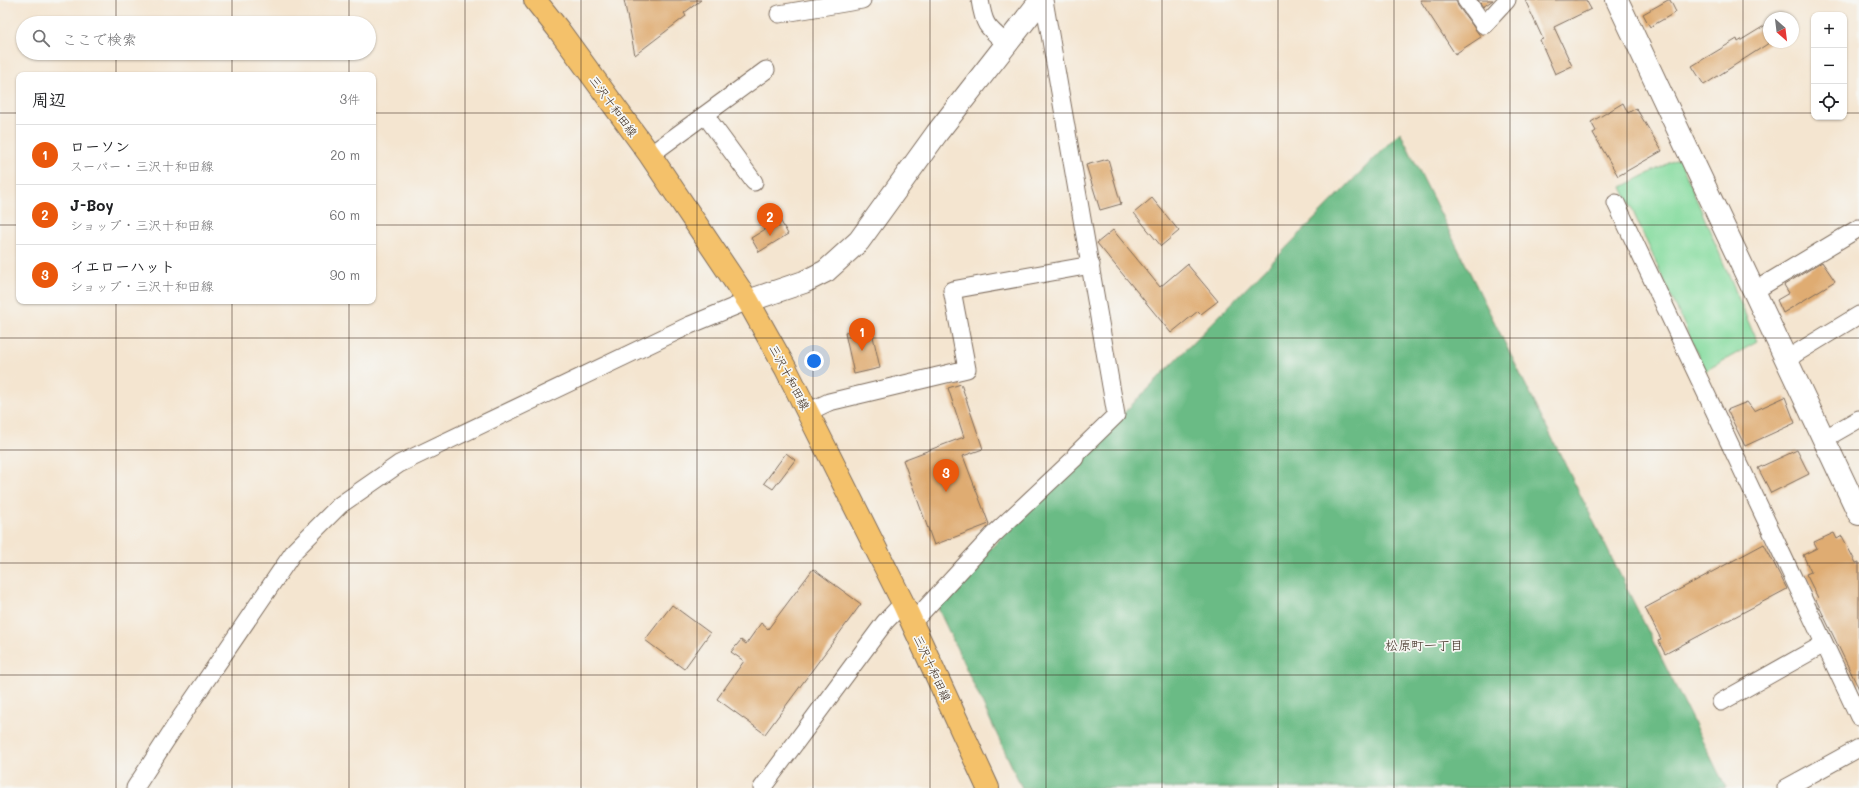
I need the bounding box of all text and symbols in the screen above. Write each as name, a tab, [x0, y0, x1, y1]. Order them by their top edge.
north arrow	[1763, 12, 1799, 48]
map controls	[1811, 12, 1847, 120]
button: +	[1811, 12, 1847, 48]
search box	[16, 16, 376, 60]
icon: search	[30, 27, 52, 49]
text: ここで検索	[62, 29, 137, 49]
button: −	[1811, 48, 1847, 84]
street label: 三沢十和田線	[586, 72, 642, 140]
button: locate	[1811, 84, 1847, 120]
text: 周辺	[32, 88, 66, 110]
text: 3件	[339, 90, 360, 107]
text: ローソン	[70, 136, 130, 156]
text: 1	[42, 146, 48, 163]
text: 20 m	[330, 146, 360, 163]
text: スーパー · 三沢十和田線	[70, 157, 213, 174]
text: J-Boy	[70, 195, 114, 215]
pin: 2	[757, 203, 783, 236]
text: 2	[41, 206, 49, 223]
text: 60 m	[330, 206, 360, 223]
text: ショップ · 三沢十和田線	[70, 216, 213, 233]
text: イエローハット	[70, 256, 175, 276]
text: 3	[41, 266, 49, 283]
text: 90 m	[330, 266, 360, 283]
text: ショップ · 三沢十和田線	[70, 277, 213, 294]
pin: 1	[849, 318, 875, 351]
street label: 三沢十和田線	[766, 341, 814, 413]
your location	[804, 351, 824, 371]
pin: 3	[933, 459, 959, 492]
street label: 三沢十和田線	[911, 632, 955, 704]
district label: 松原町一丁目	[1385, 636, 1463, 653]

